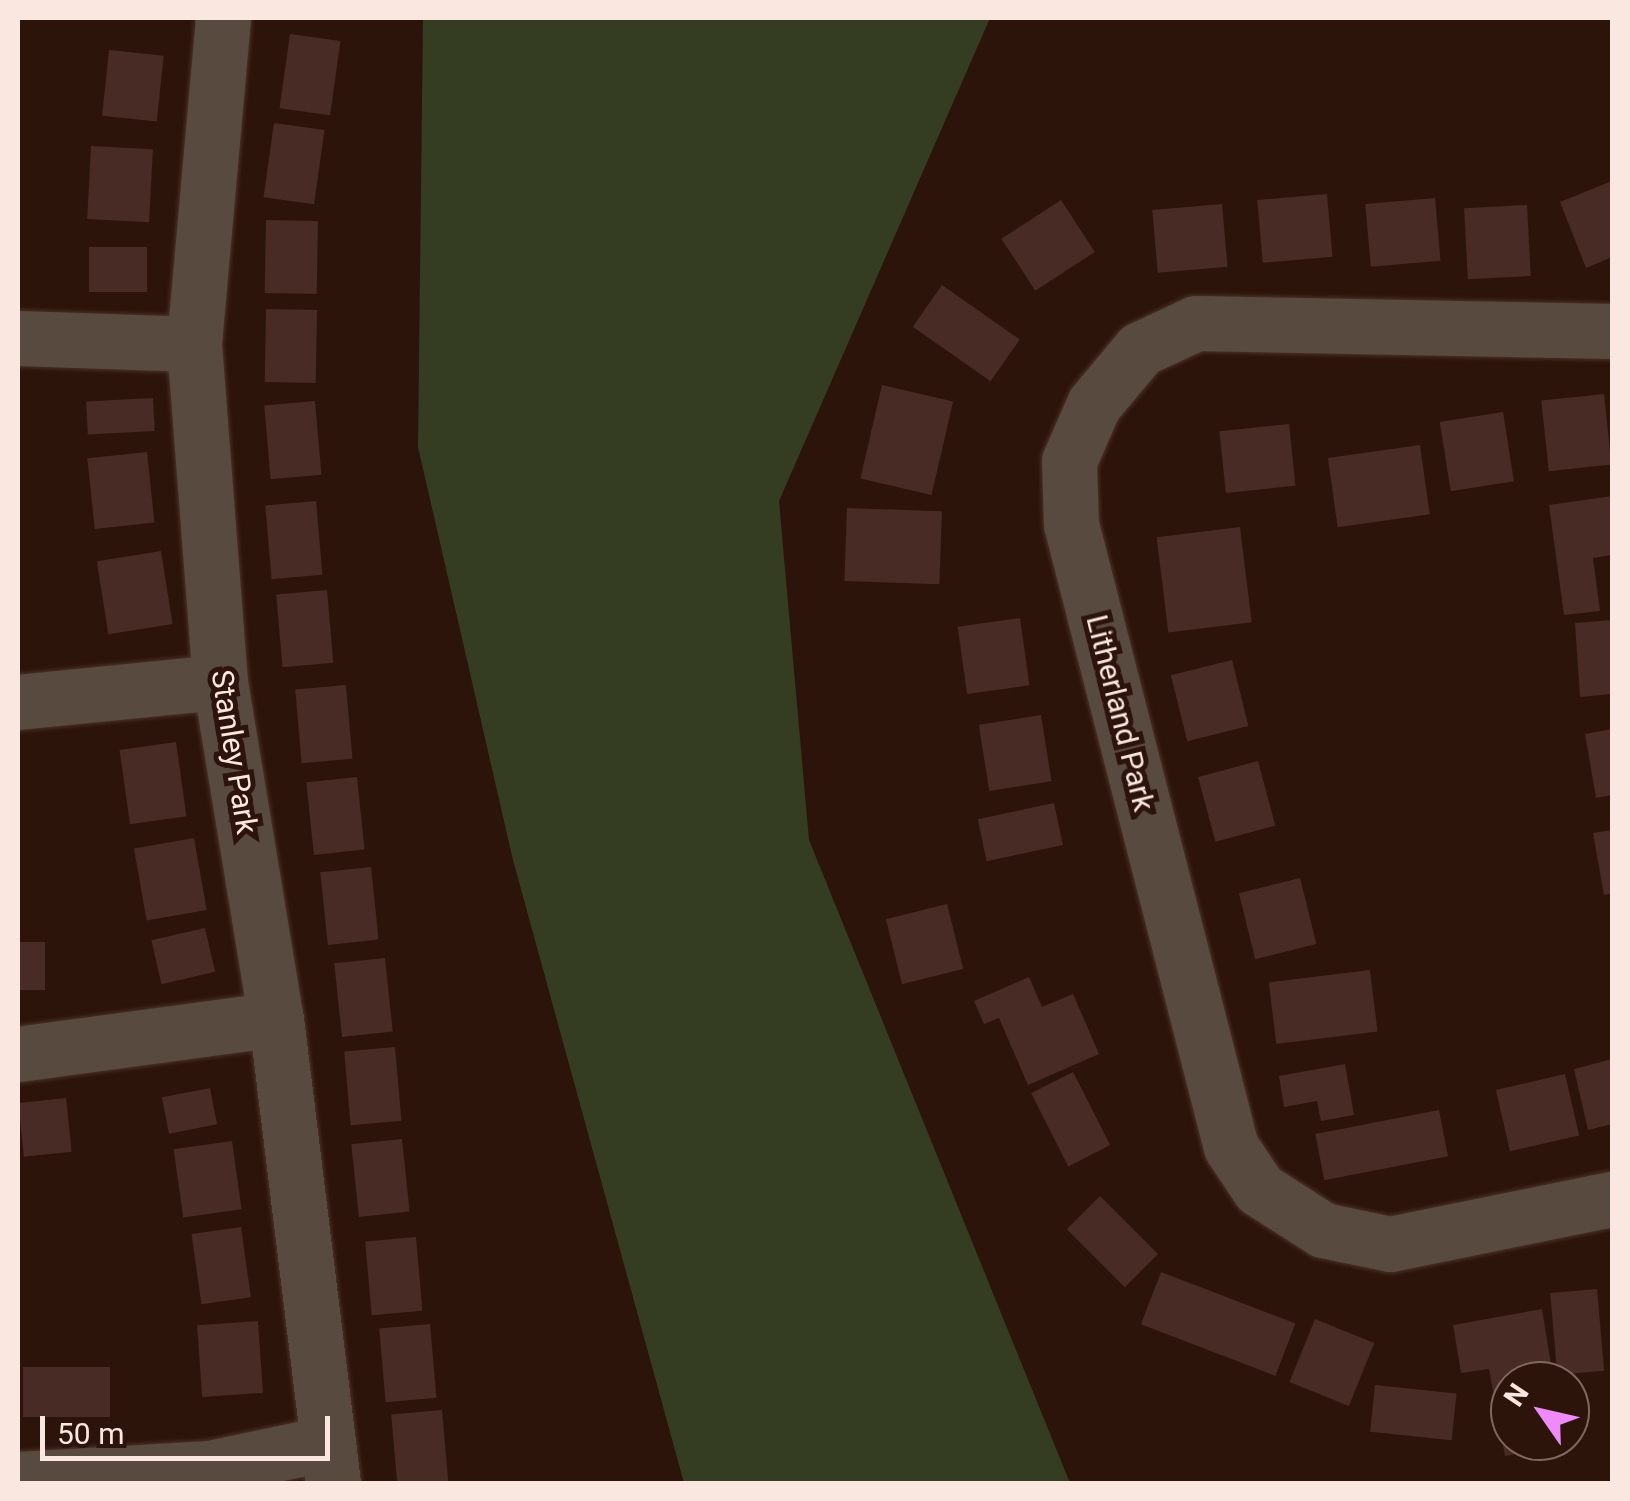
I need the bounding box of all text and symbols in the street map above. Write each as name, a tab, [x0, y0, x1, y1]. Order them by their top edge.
street label: Litherland Park	[1078, 611, 1162, 815]
street label: Stanley Park	[203, 667, 265, 837]
north arrow	[1490, 1361, 1590, 1461]
text: N	[1497, 1378, 1536, 1412]
scale bar	[45, 1396, 335, 1458]
text: 50 m	[57, 1416, 124, 1451]

